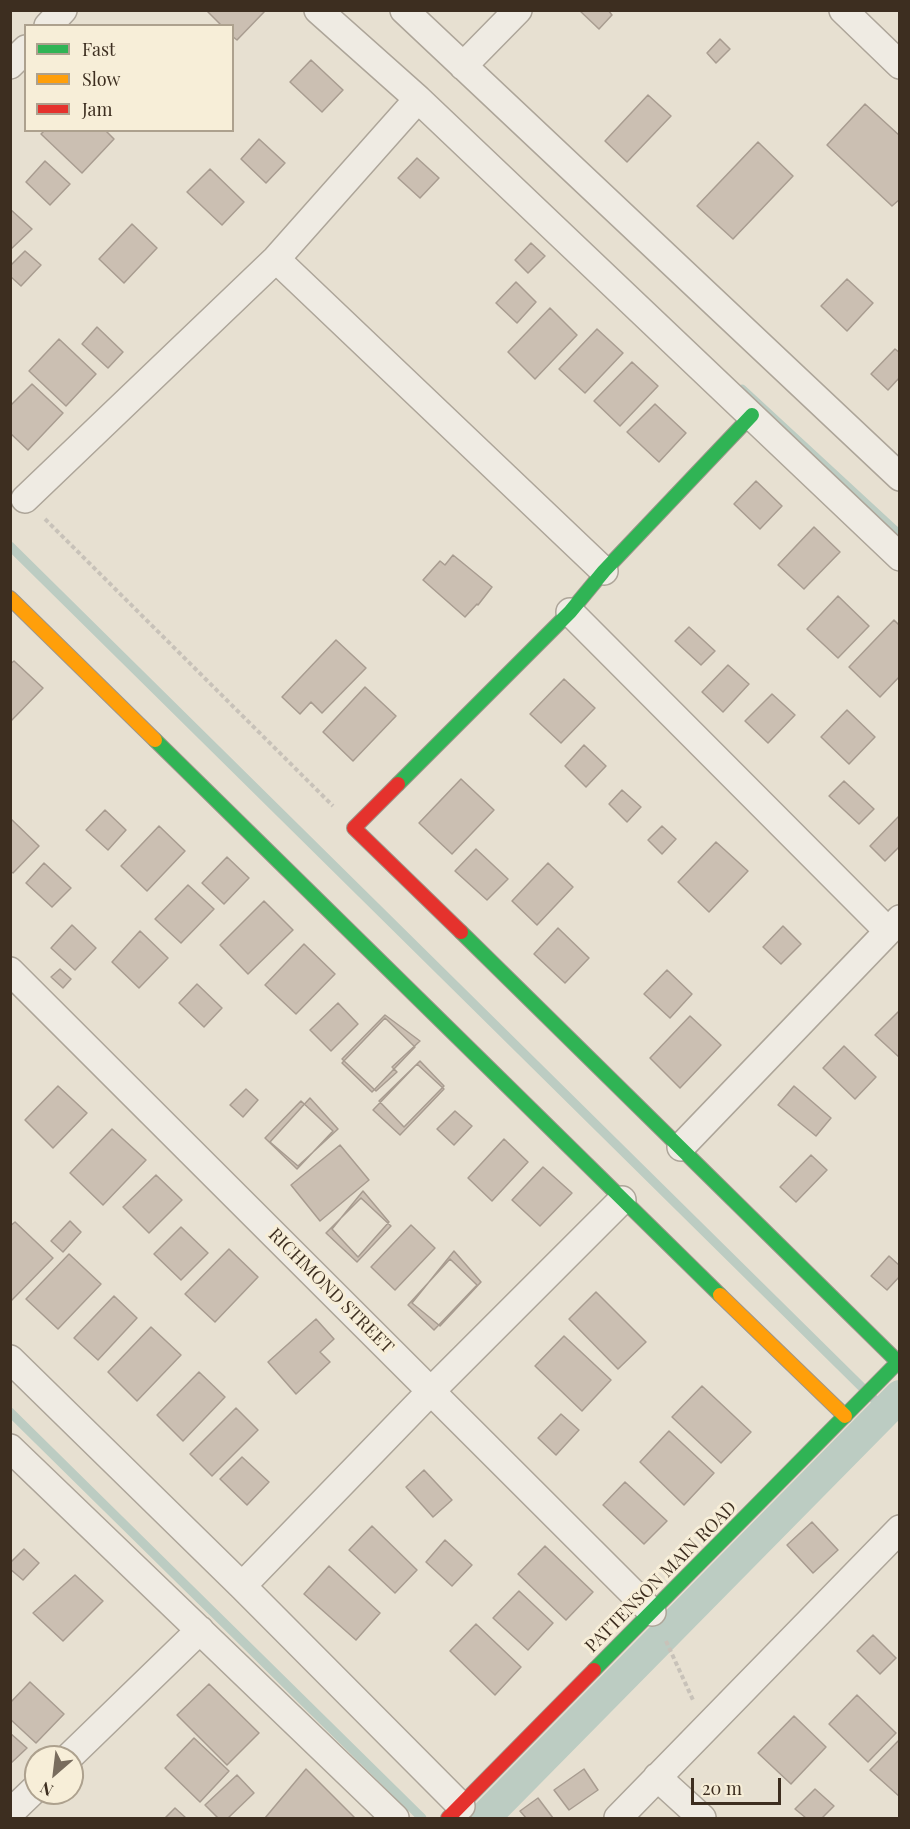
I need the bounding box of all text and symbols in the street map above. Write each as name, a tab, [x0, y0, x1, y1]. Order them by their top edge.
legend	[24, 24, 234, 132]
text: Fast	[82, 37, 115, 61]
text: Slow	[82, 67, 120, 91]
text: Jam	[82, 97, 112, 121]
street label: RICHMOND STREET	[264, 1224, 398, 1358]
street label: PATTENSON MAIN ROAD	[581, 1497, 741, 1657]
north arrow	[24, 1745, 84, 1805]
scale bar	[694, 1766, 784, 1804]
text: 20 m	[702, 1776, 742, 1800]
text: N	[36, 1778, 56, 1802]

